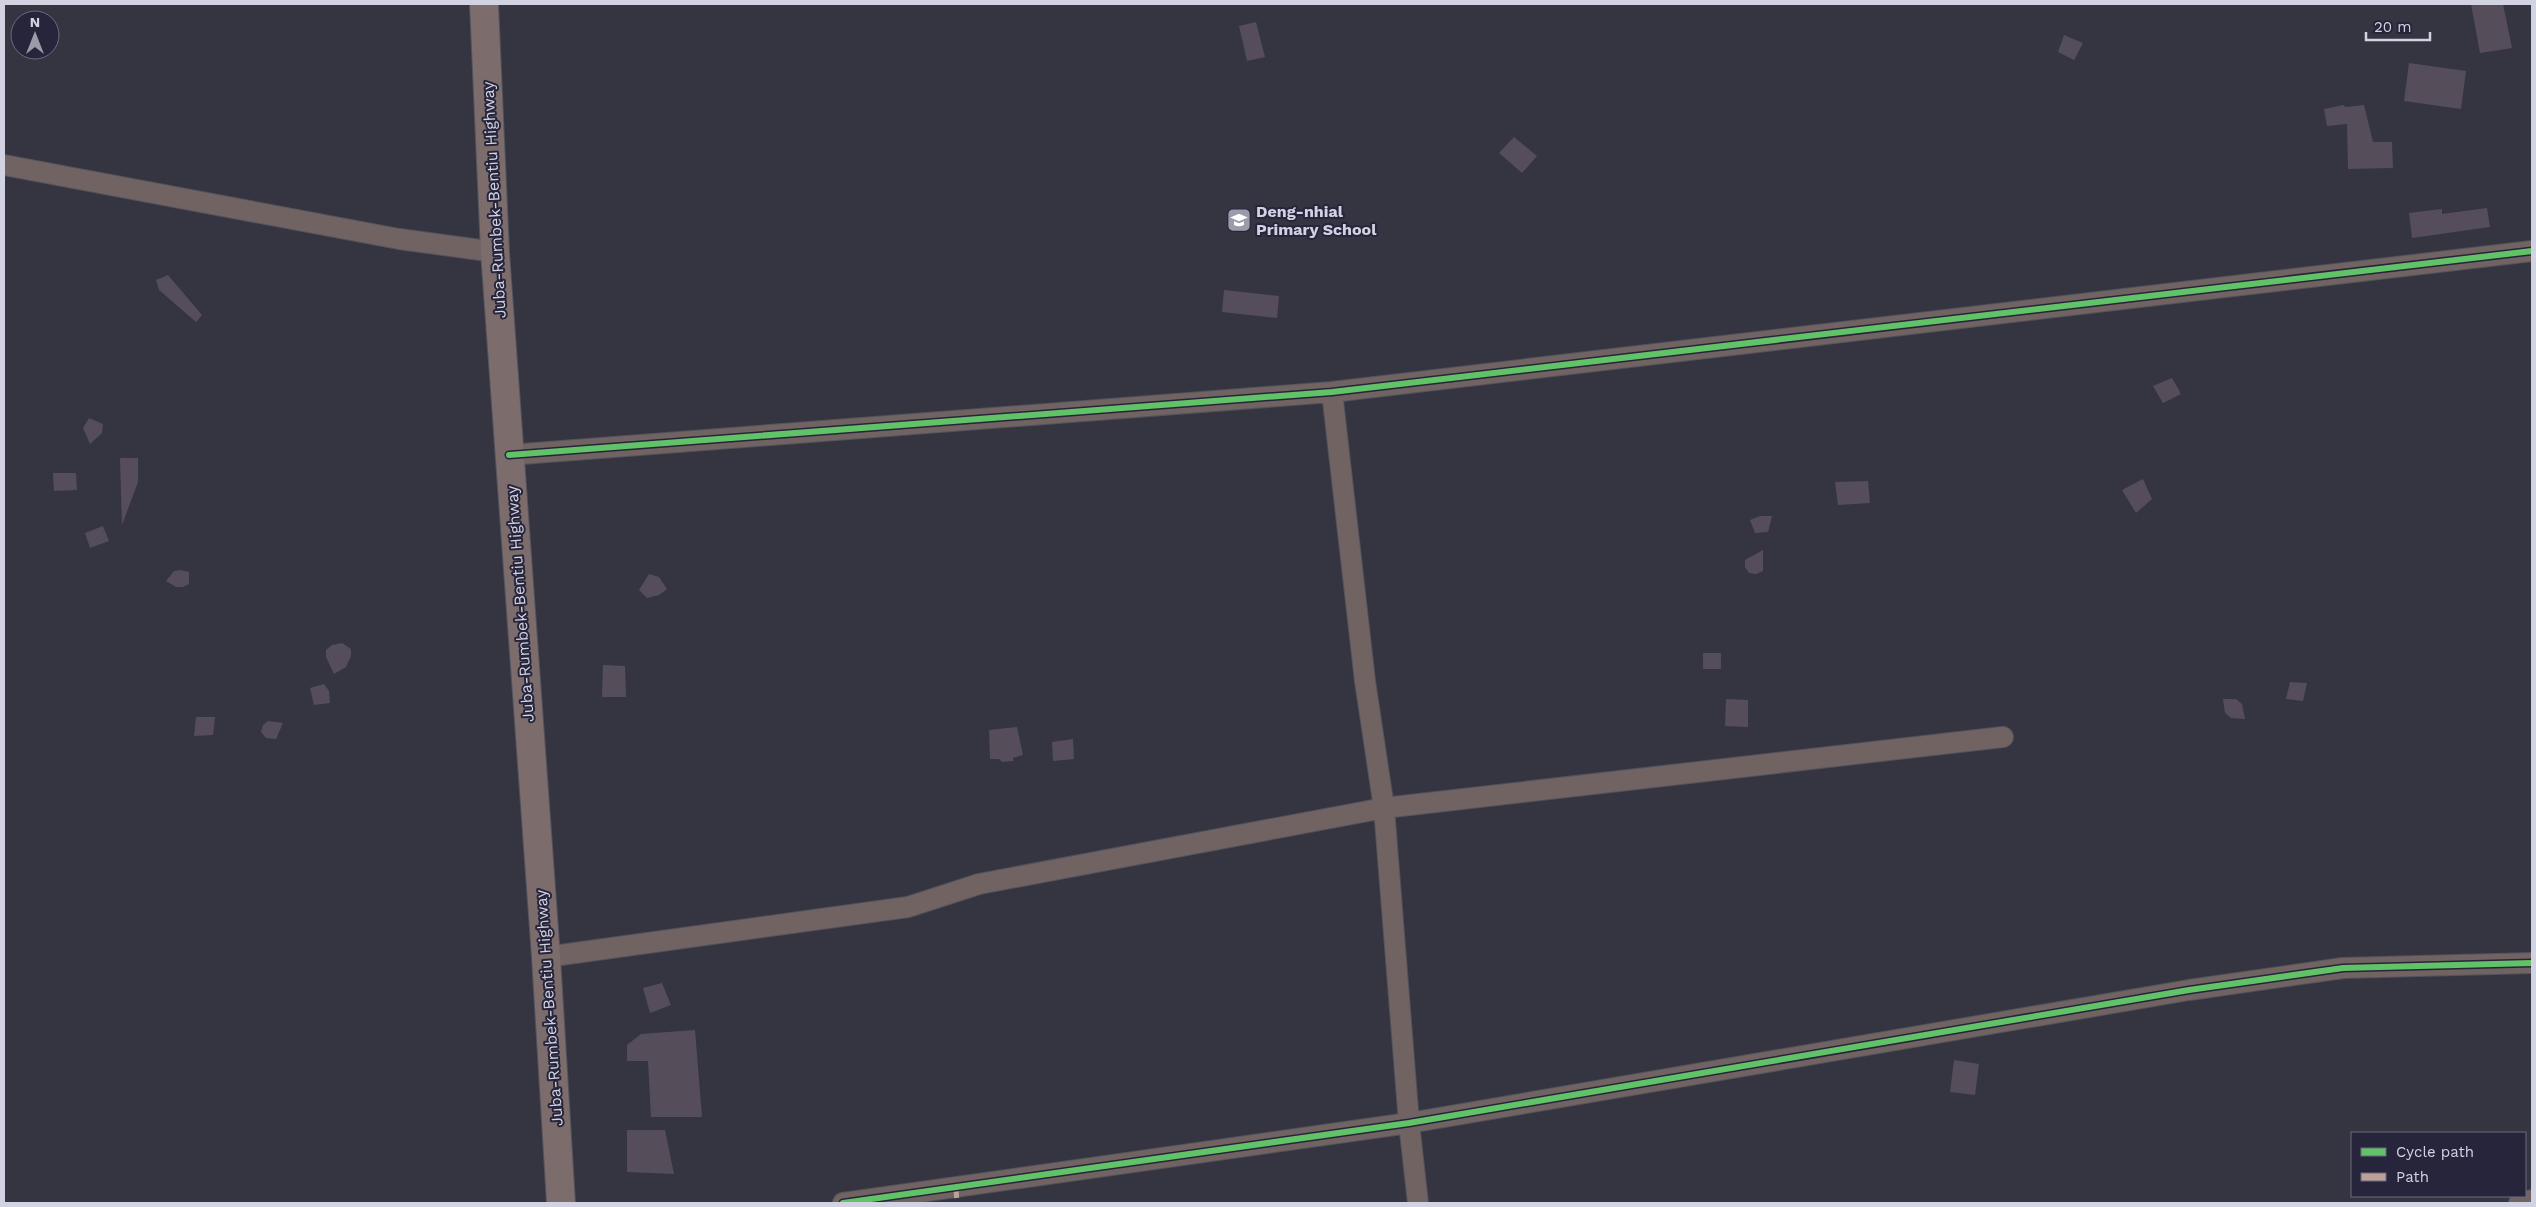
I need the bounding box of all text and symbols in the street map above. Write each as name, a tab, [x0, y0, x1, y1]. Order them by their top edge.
north arrow	[10, 10, 60, 60]
scale bar	[2366, 10, 2430, 42]
text: N	[30, 14, 40, 30]
text: 20 m	[2374, 18, 2412, 36]
street label: Juba-Rumbek-Bentiu Highway	[478, 80, 510, 319]
place label: Deng-nhial Primary School	[1256, 202, 1377, 239]
school or university icon: Deng-nhial Primary School	[1226, 207, 1252, 233]
street label: Juba-Rumbek-Bentiu Highway	[502, 484, 538, 723]
street label: Juba-Rumbek-Bentiu Highway	[531, 888, 567, 1127]
legend	[2351, 1132, 2526, 1197]
text: Cycle path	[2396, 1143, 2474, 1161]
text: Path	[2396, 1168, 2429, 1186]

